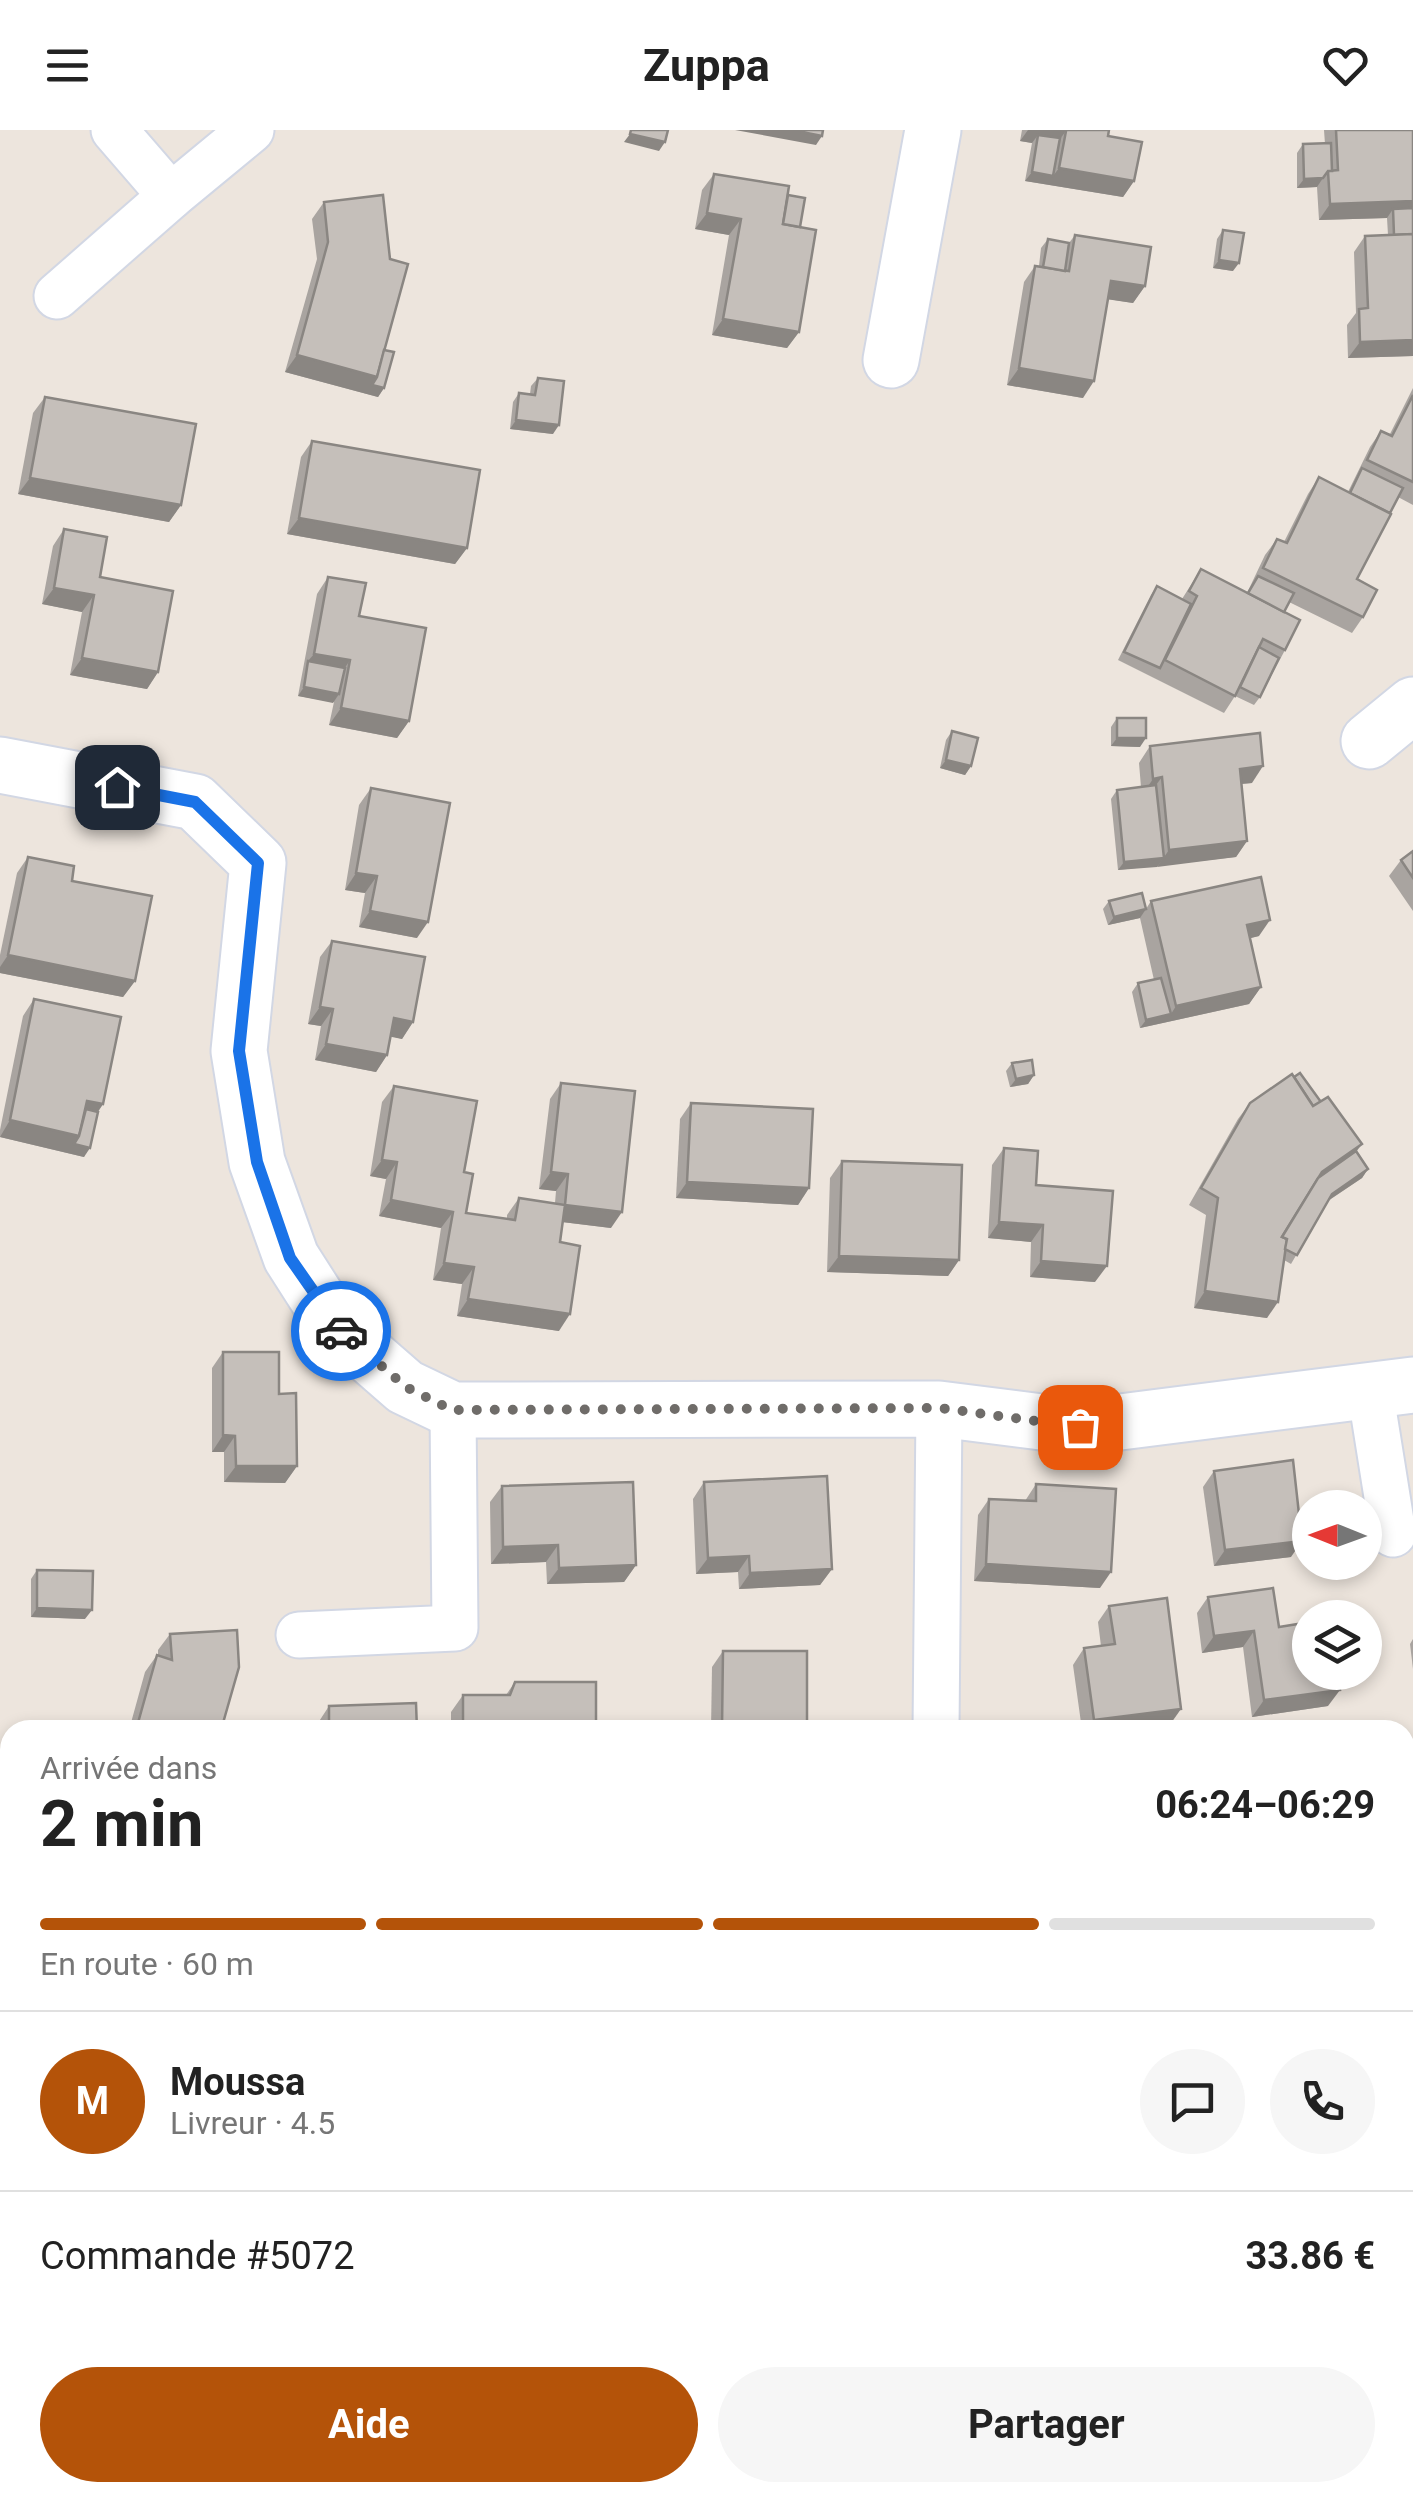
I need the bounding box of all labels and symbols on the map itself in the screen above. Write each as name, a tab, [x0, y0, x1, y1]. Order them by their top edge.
pin	[75, 745, 160, 830]
courier	[291, 1281, 391, 1381]
pin	[1038, 1385, 1123, 1470]
north arrow	[1292, 1490, 1382, 1580]

